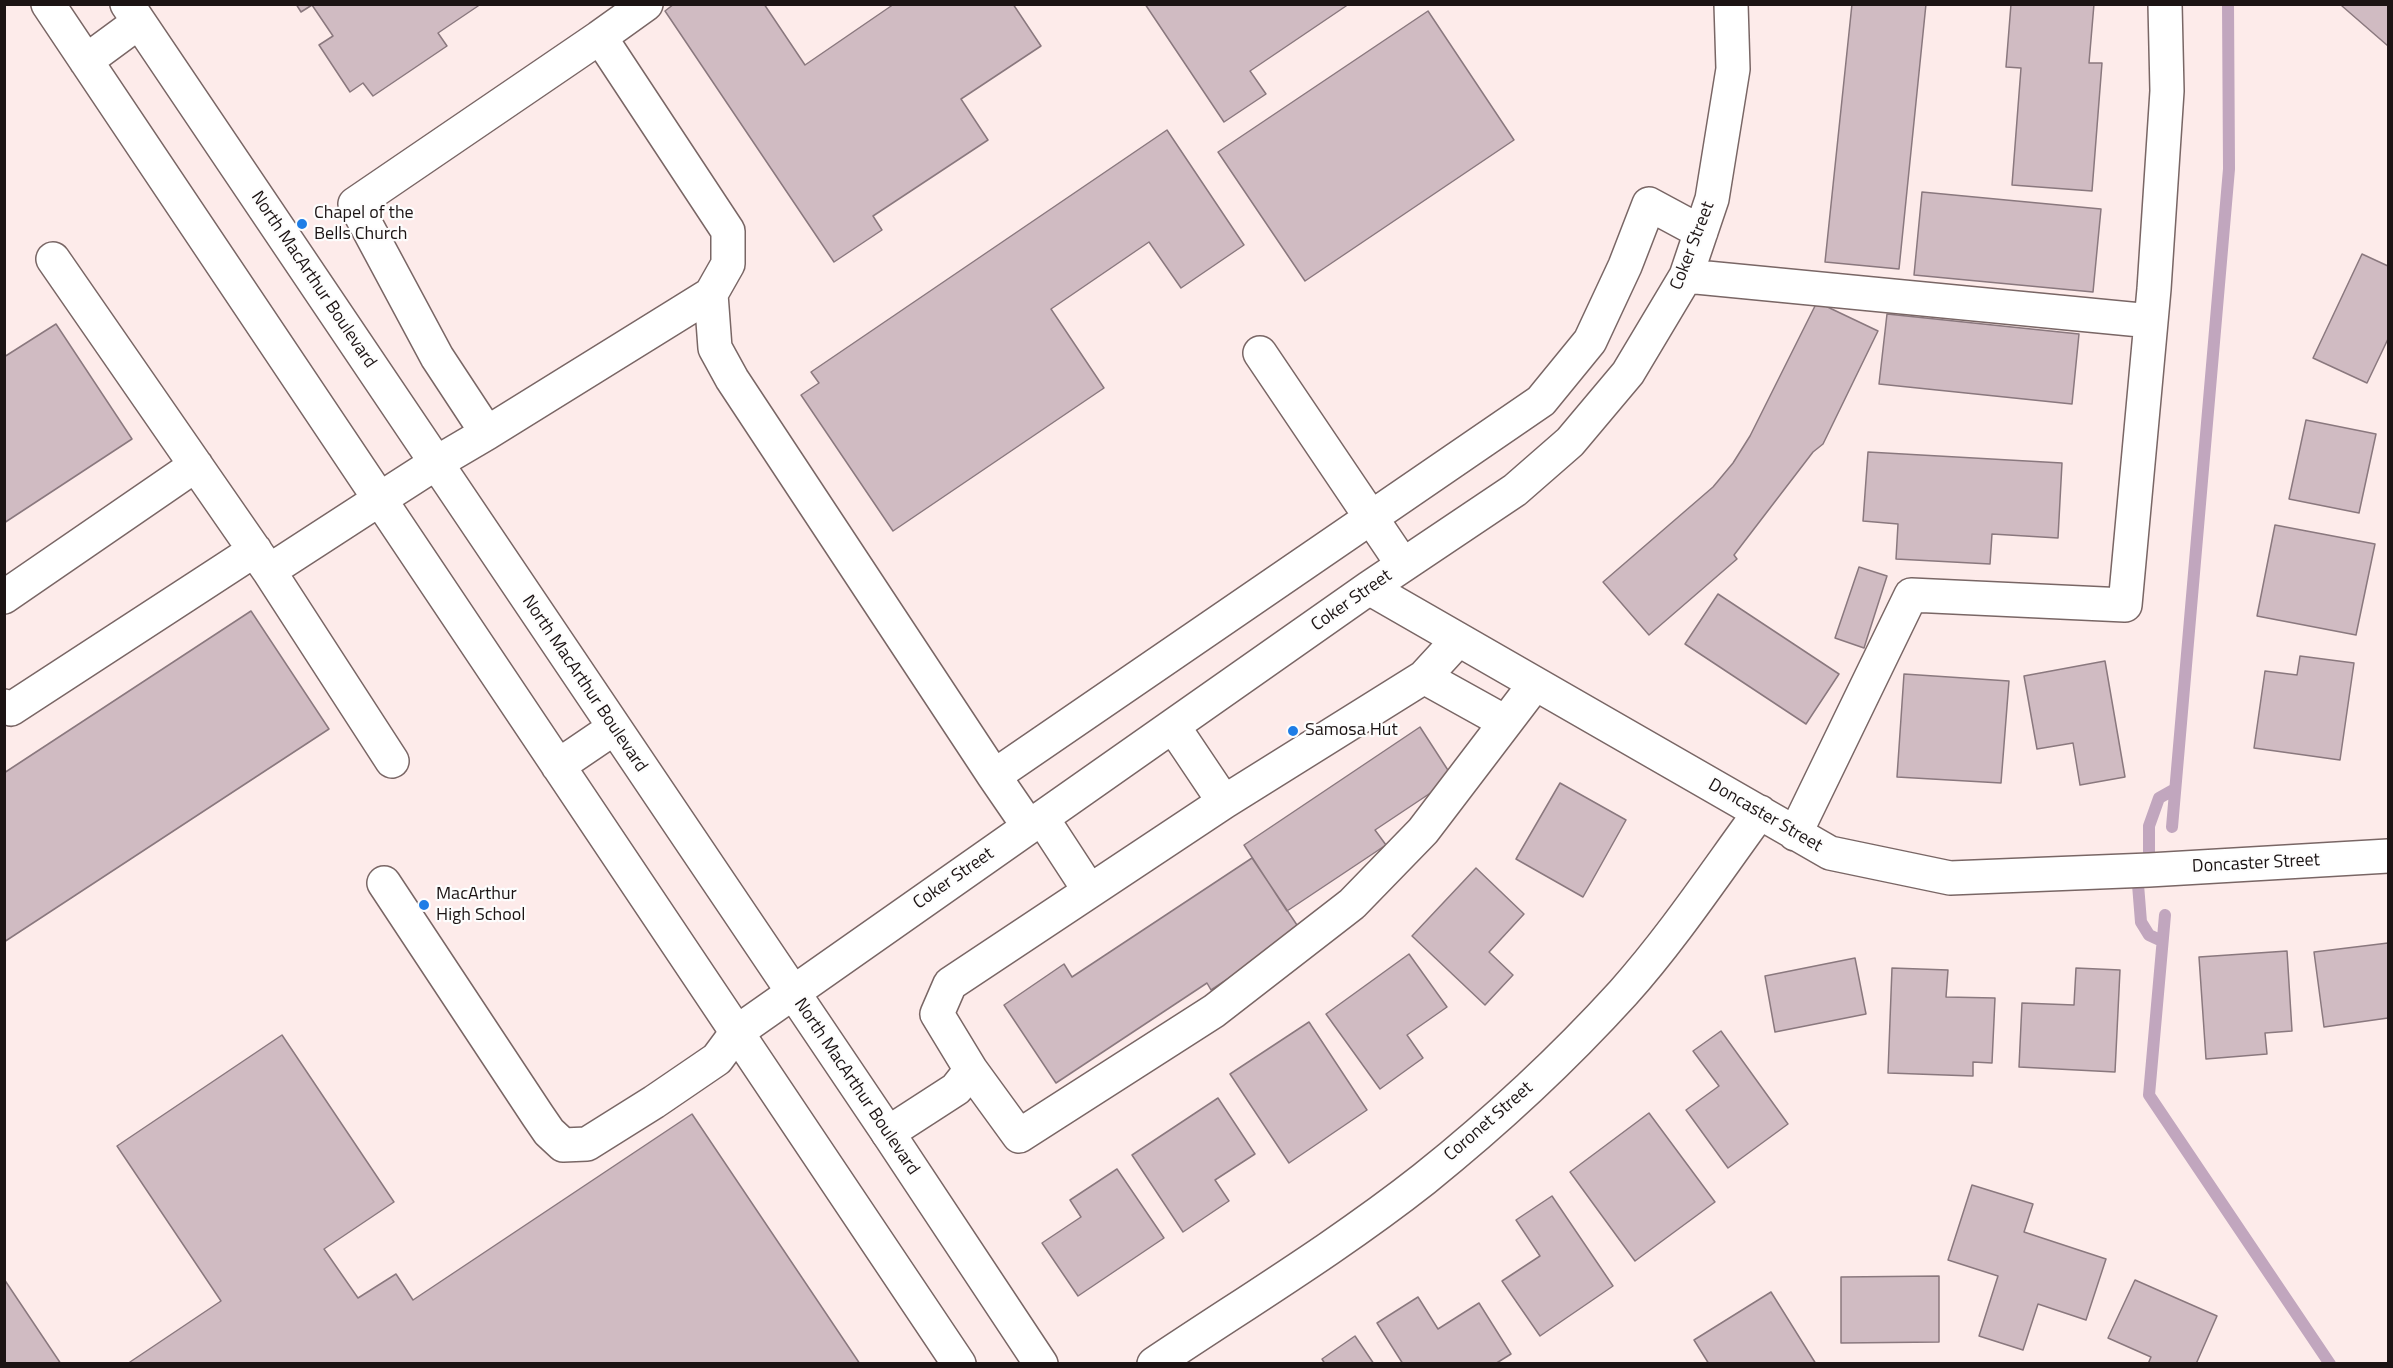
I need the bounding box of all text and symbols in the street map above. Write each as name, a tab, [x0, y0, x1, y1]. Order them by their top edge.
street label: North MacArthur Boulevard	[246, 187, 380, 373]
street label: Coker Street	[1666, 199, 1720, 293]
place label: Chapel of the Bells Church	[314, 203, 414, 246]
marker: Chapel of the Bells Church	[295, 217, 309, 231]
street label: Coker Street	[1308, 565, 1396, 637]
street label: North MacArthur Boulevard	[517, 591, 651, 777]
place label: Samosa Hut	[1305, 720, 1398, 742]
marker: Samosa Hut	[1286, 724, 1300, 738]
street label: Doncaster Street	[1704, 775, 1826, 857]
street label: Coker Street	[910, 843, 998, 915]
street label: Doncaster Street	[2192, 850, 2320, 878]
place label: MacArthur High School	[436, 884, 525, 926]
marker: MacArthur High School	[417, 898, 431, 912]
street label: North MacArthur Boulevard	[789, 994, 923, 1180]
street label: Coronet Street	[1440, 1078, 1538, 1166]

